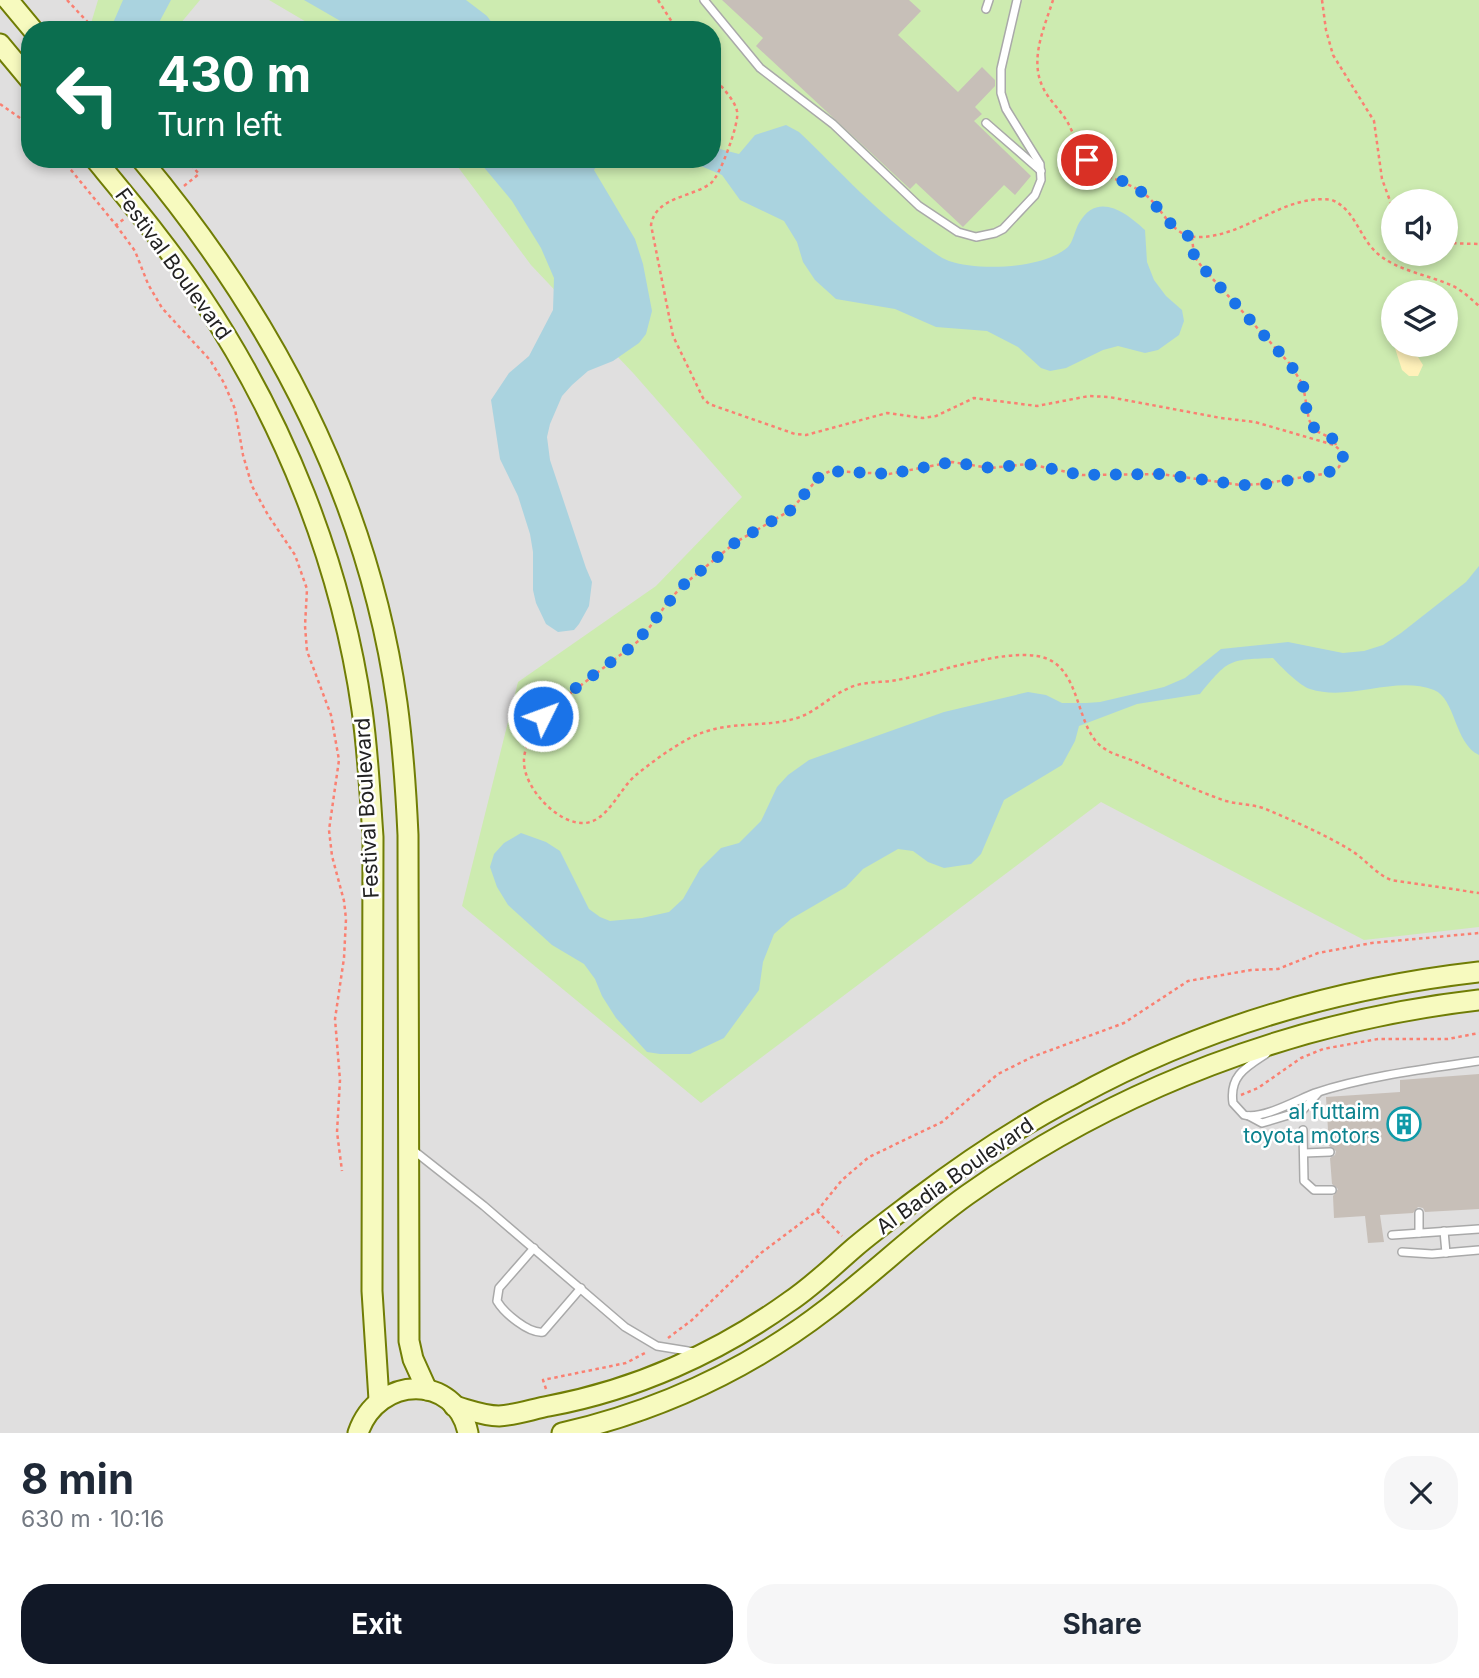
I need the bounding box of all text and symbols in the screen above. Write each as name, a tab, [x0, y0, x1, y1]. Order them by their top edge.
text: 430 m	[157, 45, 311, 104]
icon: left	[42, 49, 133, 140]
text: Turn left	[157, 105, 282, 144]
pin	[1057, 130, 1117, 190]
icon: arrive	[1068, 141, 1106, 179]
street label: Festival Boulevard	[110, 183, 237, 344]
map controls	[1381, 189, 1458, 357]
button: sound	[1381, 189, 1458, 266]
button: layers	[1381, 280, 1458, 357]
position arrow	[506, 679, 580, 753]
street label: Festival Boulevard	[349, 717, 384, 899]
place label: al futtaim toyota motors	[1243, 1099, 1380, 1148]
building icon: al futtaim toyota motors	[1385, 1105, 1423, 1143]
street label: Al Badia Boulevard	[871, 1112, 1038, 1239]
text: 8 min	[21, 1453, 134, 1504]
button: close	[1384, 1456, 1458, 1530]
text: 630 m · 10:16	[21, 1505, 164, 1533]
button: Exit	[21, 1584, 733, 1664]
button: Share	[747, 1584, 1458, 1664]

